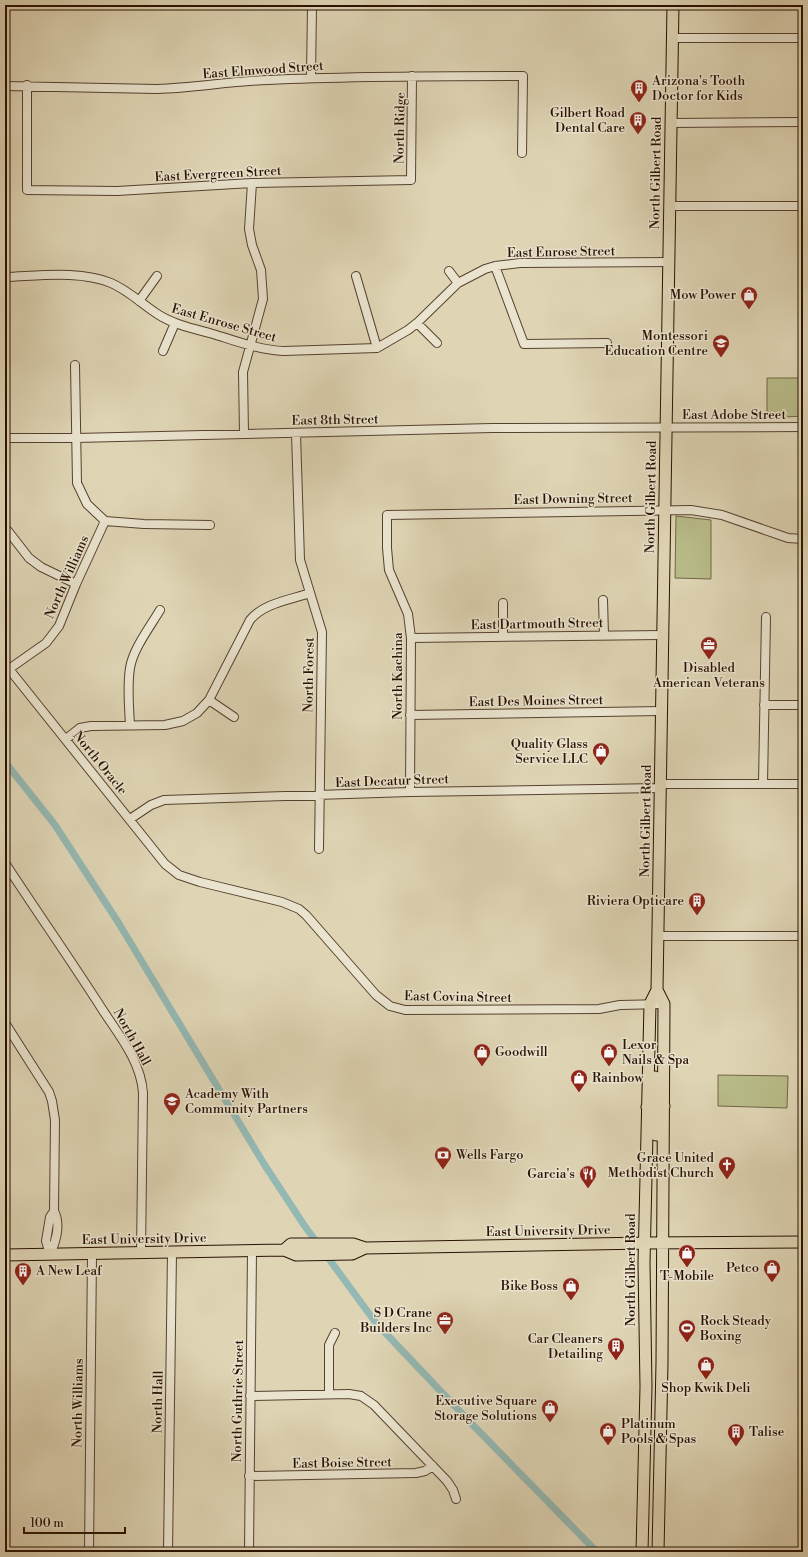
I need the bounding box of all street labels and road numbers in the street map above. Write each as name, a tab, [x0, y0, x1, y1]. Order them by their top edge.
street label: East Elmwood Street	[202, 58, 325, 82]
street label: North Ridge	[391, 92, 409, 164]
street label: North Gilbert Road	[647, 116, 665, 230]
street label: East Evergreen Street	[154, 163, 282, 185]
street label: East Enrose Street	[507, 243, 616, 261]
street label: East Enrose Street	[170, 300, 279, 346]
street label: East Adobe Street	[682, 407, 786, 423]
street label: East 8th Street	[291, 411, 379, 429]
street label: North Gilbert Road	[642, 440, 660, 554]
street label: East Downing Street	[513, 490, 633, 508]
street label: North Williams	[42, 533, 93, 621]
street label: East Dartmouth Street	[471, 615, 604, 633]
street label: North Kachina	[390, 632, 406, 720]
street label: North Forest	[300, 637, 318, 713]
street label: East Des Moines Street	[468, 692, 604, 710]
street label: North Oracle	[69, 728, 131, 798]
street label: North Gilbert Road	[637, 764, 655, 878]
street label: East Decatur Street	[335, 771, 450, 791]
street label: East Covina Street	[404, 988, 512, 1006]
street label: North Hall	[110, 1006, 154, 1068]
street label: North Gilbert Road	[623, 1213, 639, 1327]
street label: East University Drive	[485, 1222, 611, 1240]
street label: East University Drive	[81, 1230, 207, 1248]
street label: North Guthrie Street	[229, 1339, 247, 1462]
street label: North Williams	[69, 1358, 87, 1448]
street label: North Hall	[149, 1370, 167, 1433]
street label: East Boise Street	[292, 1454, 392, 1472]

